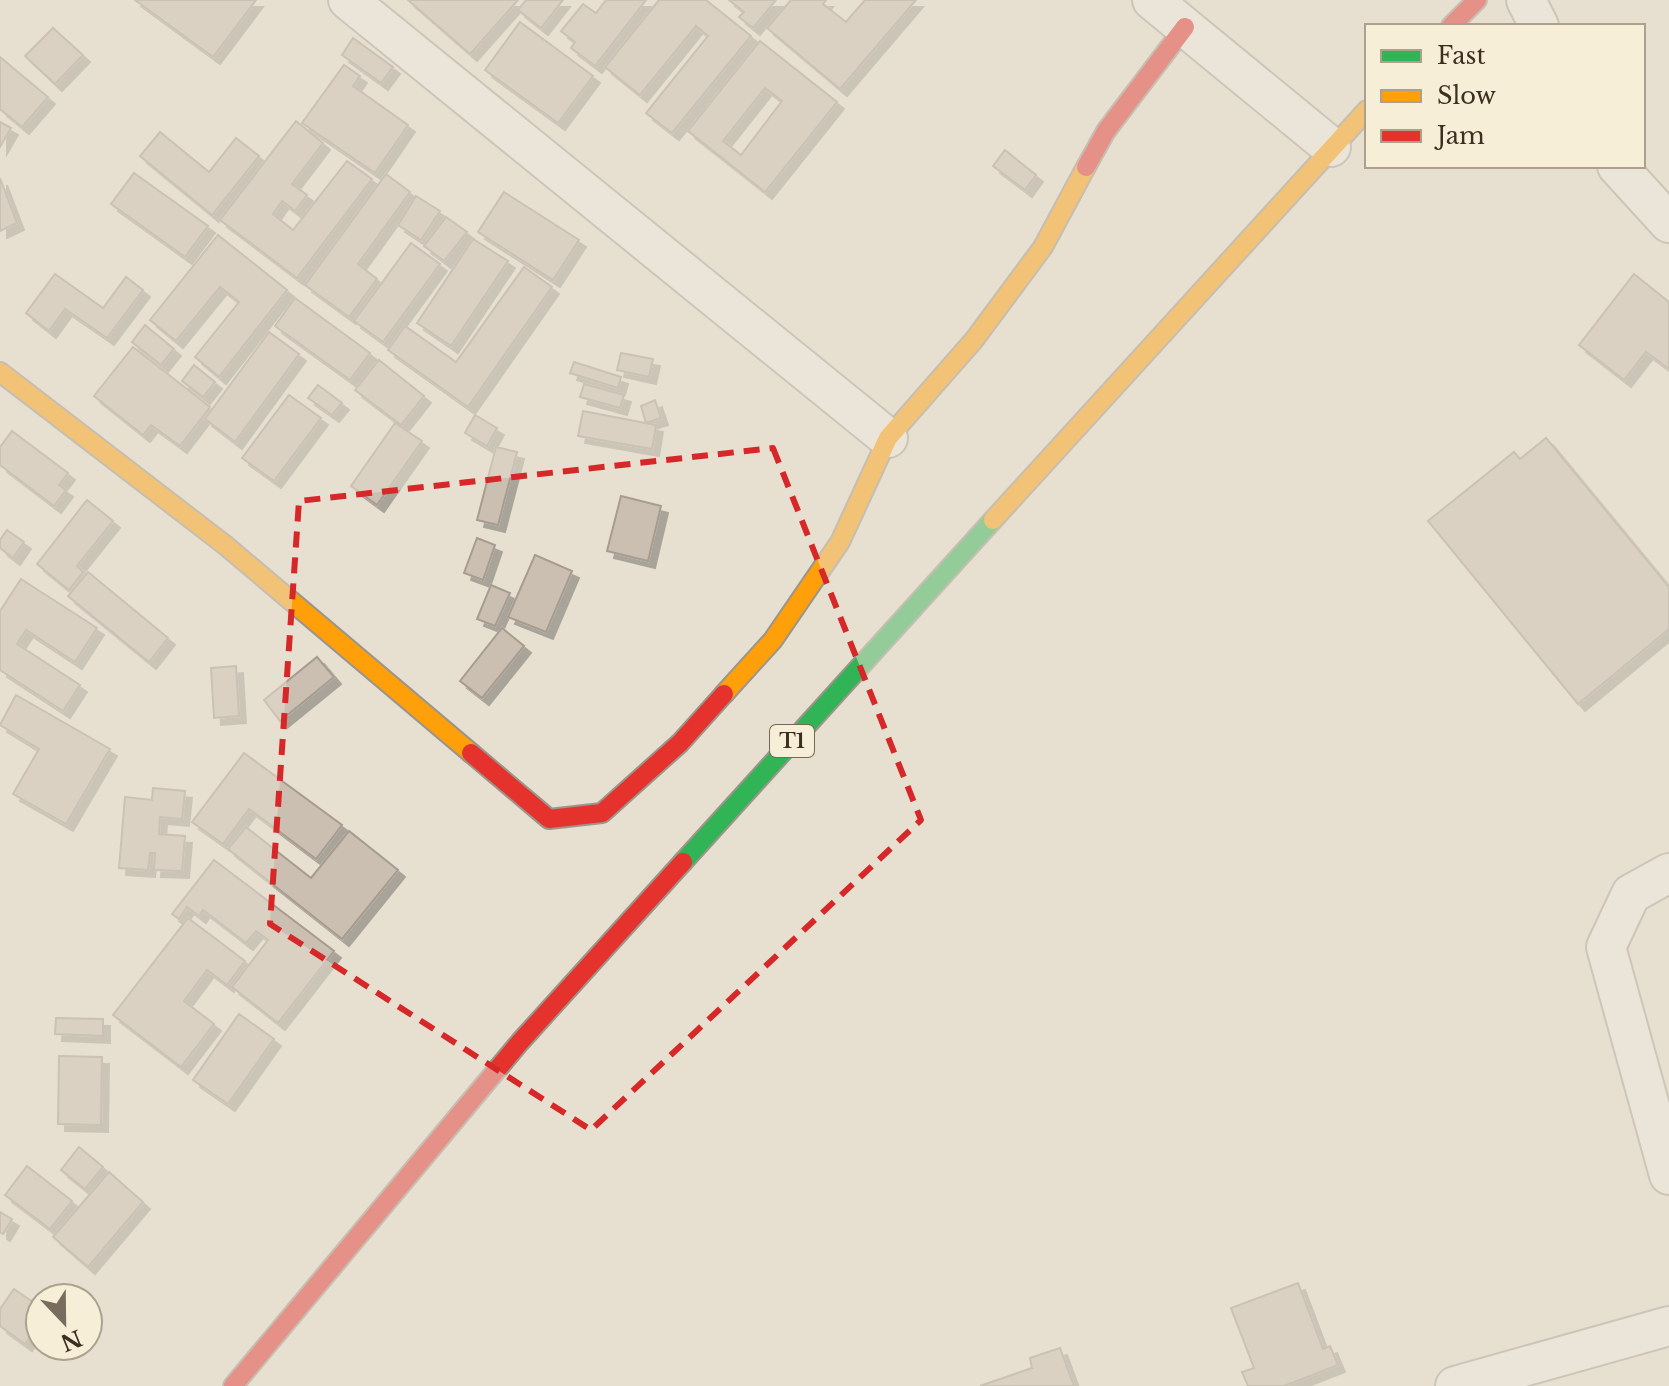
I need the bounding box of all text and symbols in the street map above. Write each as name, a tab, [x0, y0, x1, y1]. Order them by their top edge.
legend	[1365, 24, 1645, 168]
text: Fast	[1437, 41, 1485, 70]
text: Slow	[1437, 81, 1496, 110]
text: Jam	[1434, 121, 1485, 150]
road number: T1	[770, 725, 814, 757]
north arrow	[24, 1282, 104, 1362]
text: N	[56, 1324, 86, 1357]

